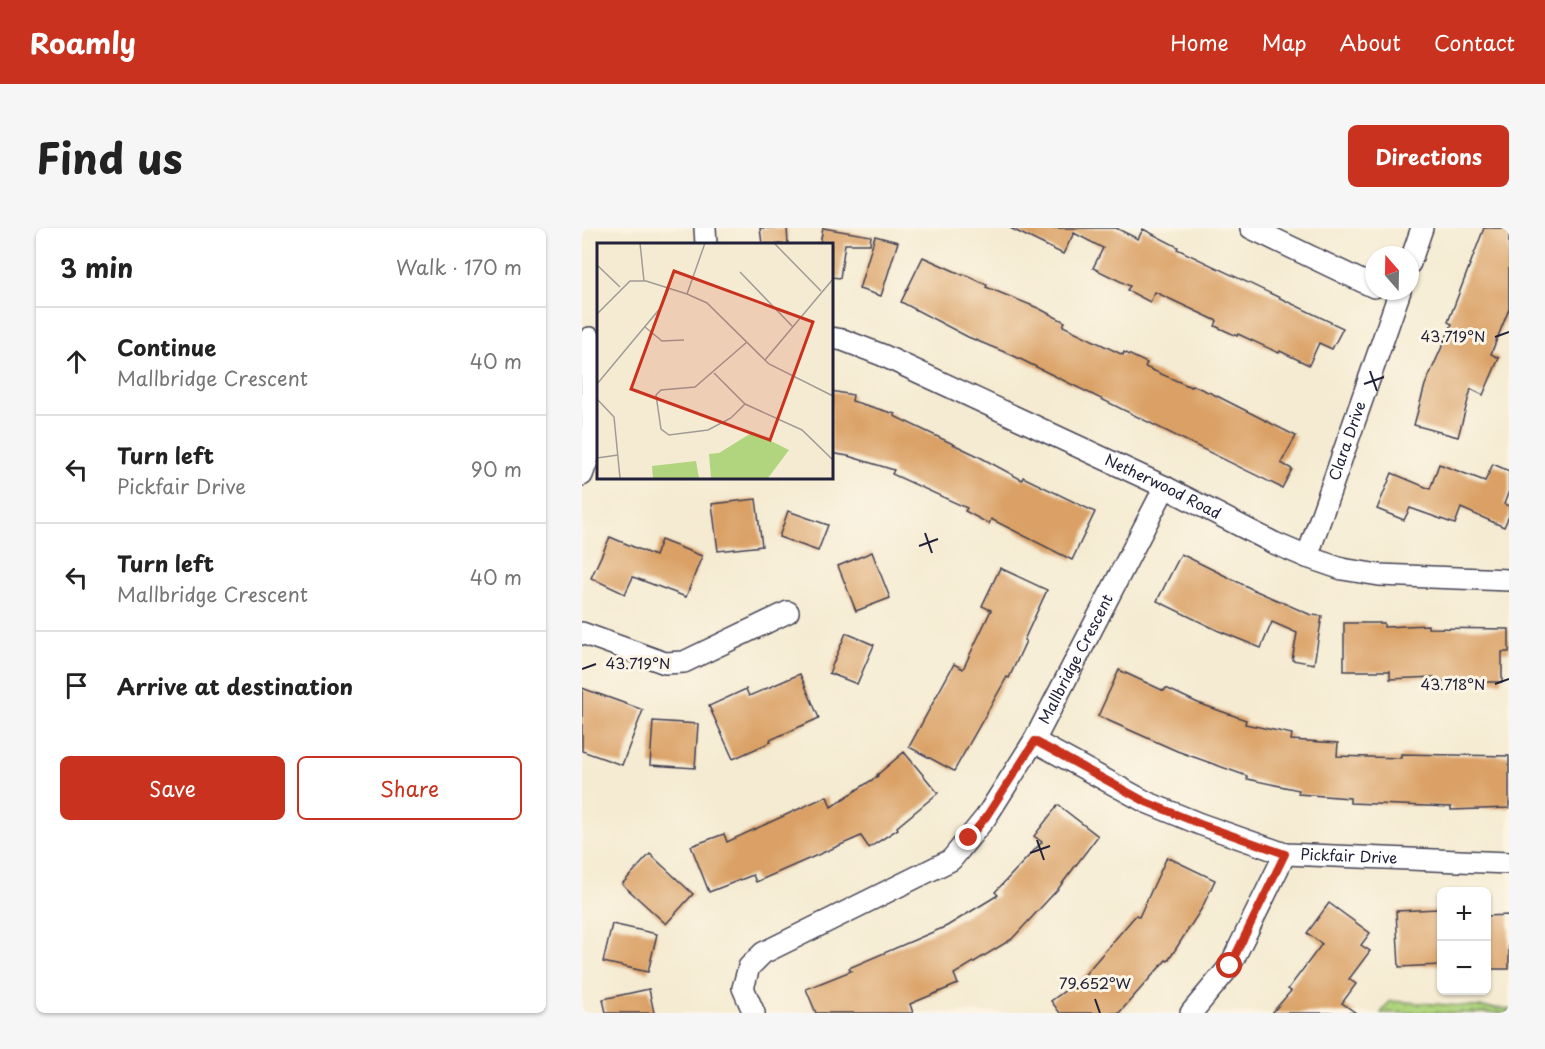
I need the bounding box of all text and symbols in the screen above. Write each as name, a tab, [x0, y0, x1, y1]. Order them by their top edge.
text: Roamly	[30, 21, 136, 64]
text: Home	[1170, 26, 1229, 58]
text: Map	[1262, 26, 1307, 58]
text: About	[1340, 26, 1401, 58]
text: Contact	[1434, 26, 1515, 58]
text: Find us	[36, 125, 183, 188]
button: Directions	[1348, 125, 1509, 187]
inset map	[597, 243, 832, 478]
north arrow	[1365, 246, 1419, 300]
text: 3 min	[60, 248, 133, 287]
text: Walk · 170 m	[396, 252, 522, 282]
text: 43.719°N	[1421, 324, 1485, 347]
text: Continue	[117, 330, 216, 363]
icon: ahead	[60, 345, 93, 378]
text: 40 m	[470, 346, 522, 376]
text: Mallbridge Crescent	[117, 363, 308, 393]
street label: Clara Drive	[1322, 398, 1371, 483]
text: Turn left	[117, 438, 214, 471]
street label: Netherwood Road	[1101, 447, 1226, 524]
icon: left	[60, 453, 93, 486]
text: 90 m	[471, 454, 522, 484]
text: Pickfair Drive	[117, 471, 246, 501]
text: Turn left	[117, 546, 214, 579]
icon: left	[60, 561, 93, 594]
text: 40 m	[470, 562, 522, 592]
text: Mallbridge Crescent	[117, 579, 308, 609]
street label: Mallbridge Crescent	[1032, 590, 1118, 728]
text: 43.719°N	[606, 651, 670, 674]
icon: arrive	[60, 669, 93, 702]
text: Arrive at destination	[117, 669, 353, 702]
text: 43.718°N	[1420, 672, 1486, 695]
button: Save	[60, 756, 285, 820]
button: Share	[297, 756, 522, 820]
route end	[955, 824, 981, 850]
street label: Pickfair Drive	[1300, 842, 1398, 869]
map controls	[1437, 887, 1491, 995]
button: +	[1437, 887, 1491, 941]
button: −	[1437, 941, 1491, 995]
route start	[1216, 952, 1242, 978]
text: 79.652°W	[1059, 971, 1132, 994]

